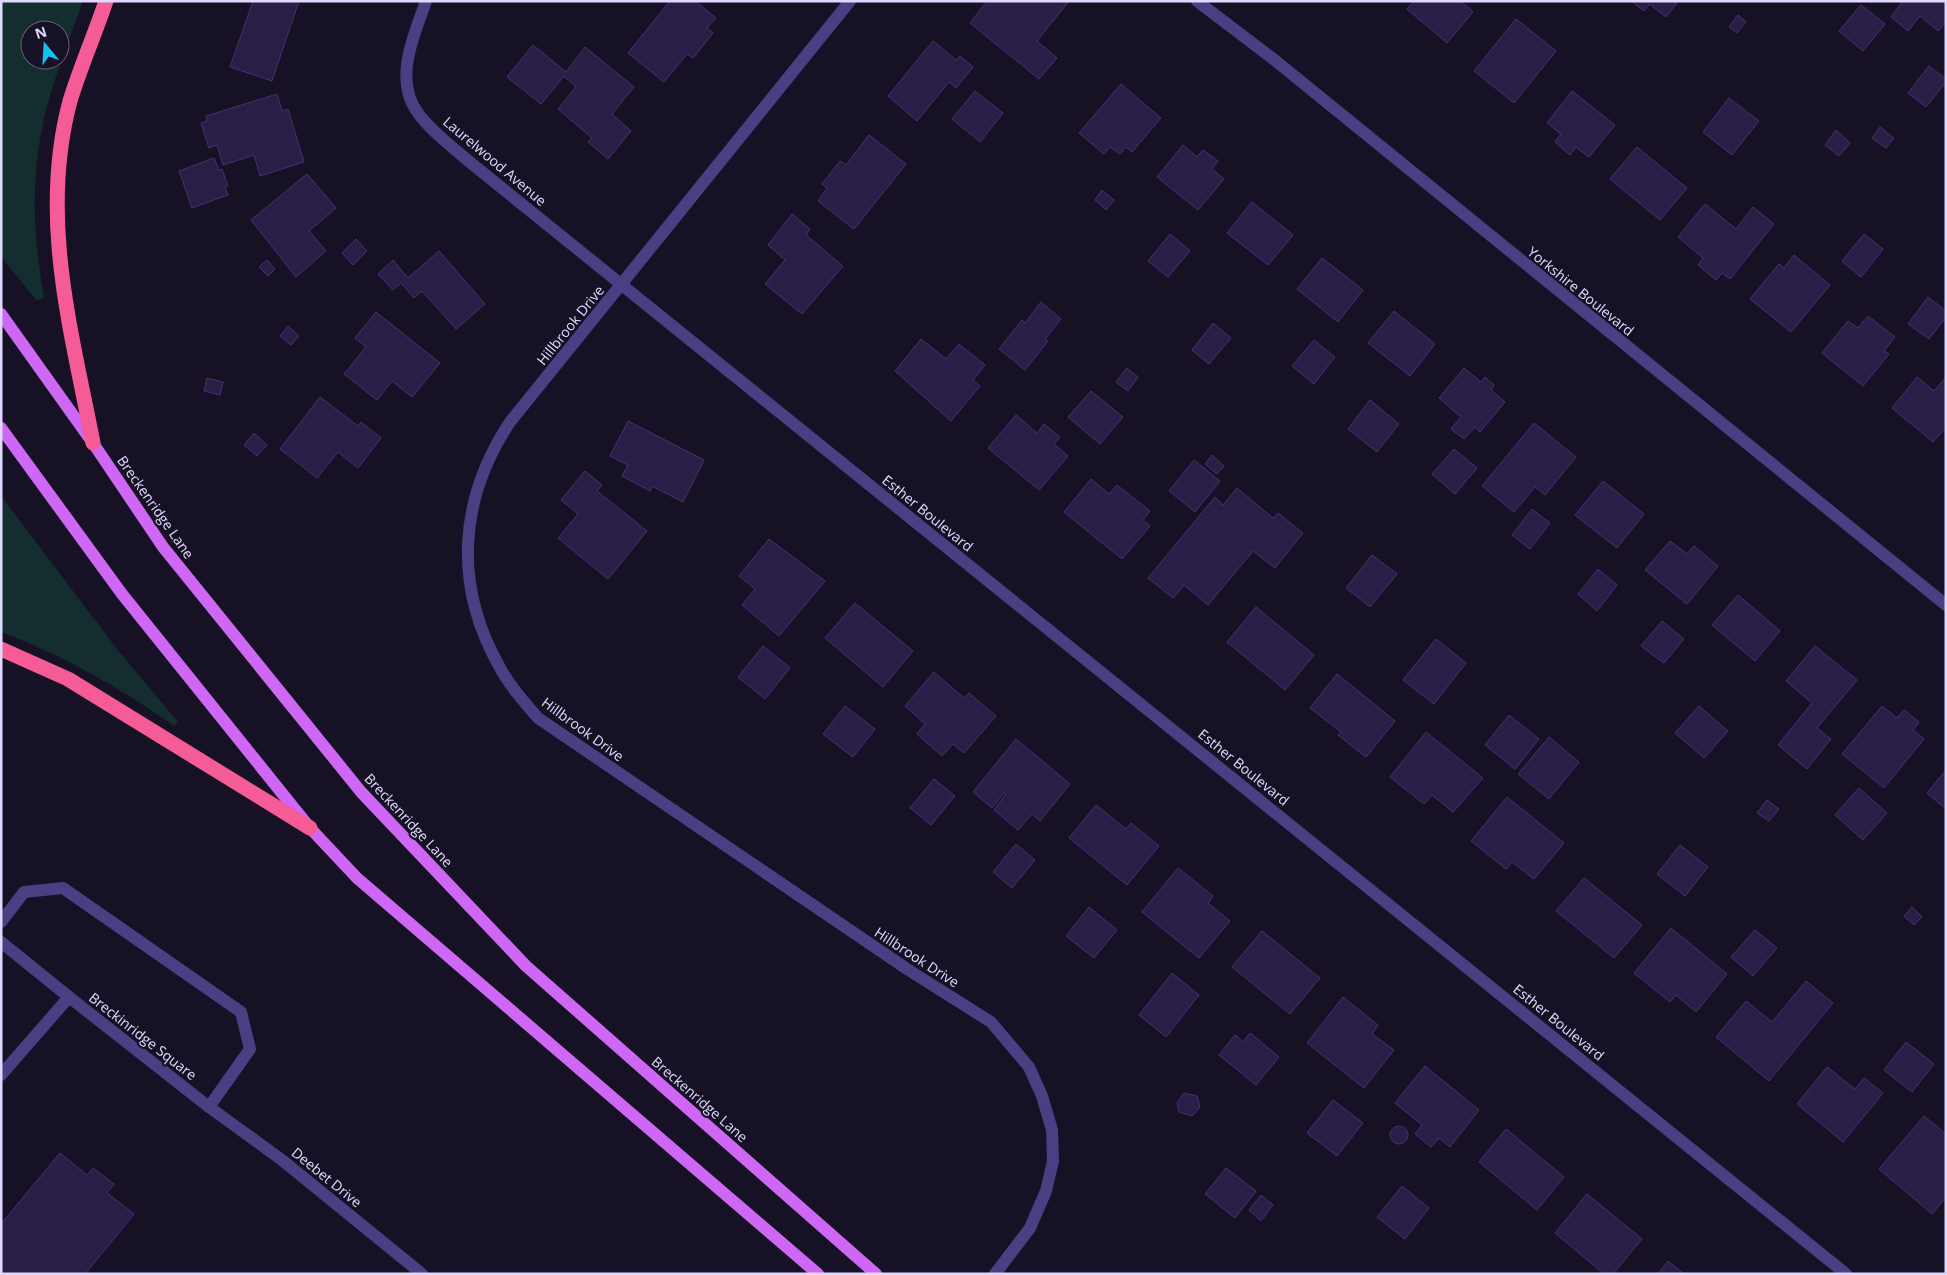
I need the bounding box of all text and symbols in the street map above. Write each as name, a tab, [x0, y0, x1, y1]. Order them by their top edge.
north arrow	[20, 20, 70, 70]
text: N	[32, 21, 49, 43]
street label: Laurelwood Avenue	[439, 112, 551, 210]
street label: Yorkshire Boulevard	[1524, 242, 1638, 340]
street label: Hillbrook Drive	[532, 281, 608, 369]
street label: Breckenridge Lane	[113, 452, 199, 562]
street label: Esther Boulevard	[879, 470, 977, 556]
street label: Hillbrook Drive	[538, 693, 628, 765]
street label: Esther Boulevard	[1195, 724, 1293, 810]
street label: Breckenridge Lane	[361, 769, 458, 871]
street label: Hillbrook Drive	[871, 923, 963, 992]
street label: Esther Boulevard	[1510, 979, 1608, 1065]
street label: Breckinridge Square	[85, 988, 201, 1084]
street label: Breckenridge Lane	[648, 1052, 752, 1146]
street label: Deebet Drive	[288, 1143, 366, 1211]

